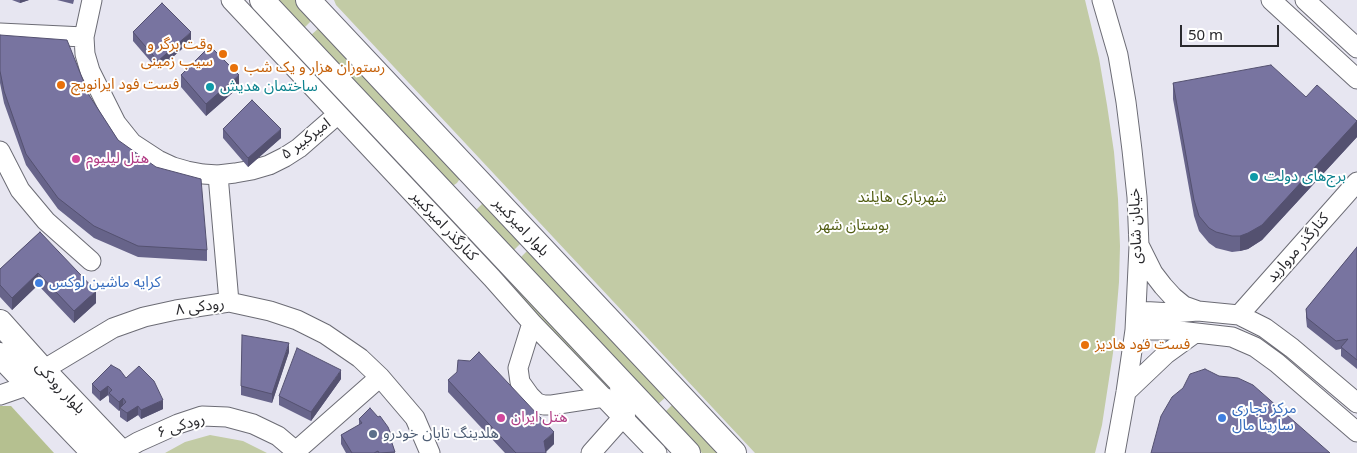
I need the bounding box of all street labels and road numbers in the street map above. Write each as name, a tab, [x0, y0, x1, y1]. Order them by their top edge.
street label: امیرکبیر ۵	[278, 114, 334, 164]
street label: کنارگذر امیرکبیر	[407, 187, 481, 265]
street label: خیابان شادی	[1126, 188, 1146, 264]
street label: بلوار امیرکبیر	[489, 194, 553, 260]
street label: کنارگذر مروارید	[1263, 210, 1333, 286]
street label: رودکی ۸	[174, 295, 226, 319]
street label: بلوار رودکی	[31, 358, 89, 418]
street label: رودکی ۶	[155, 410, 207, 442]

